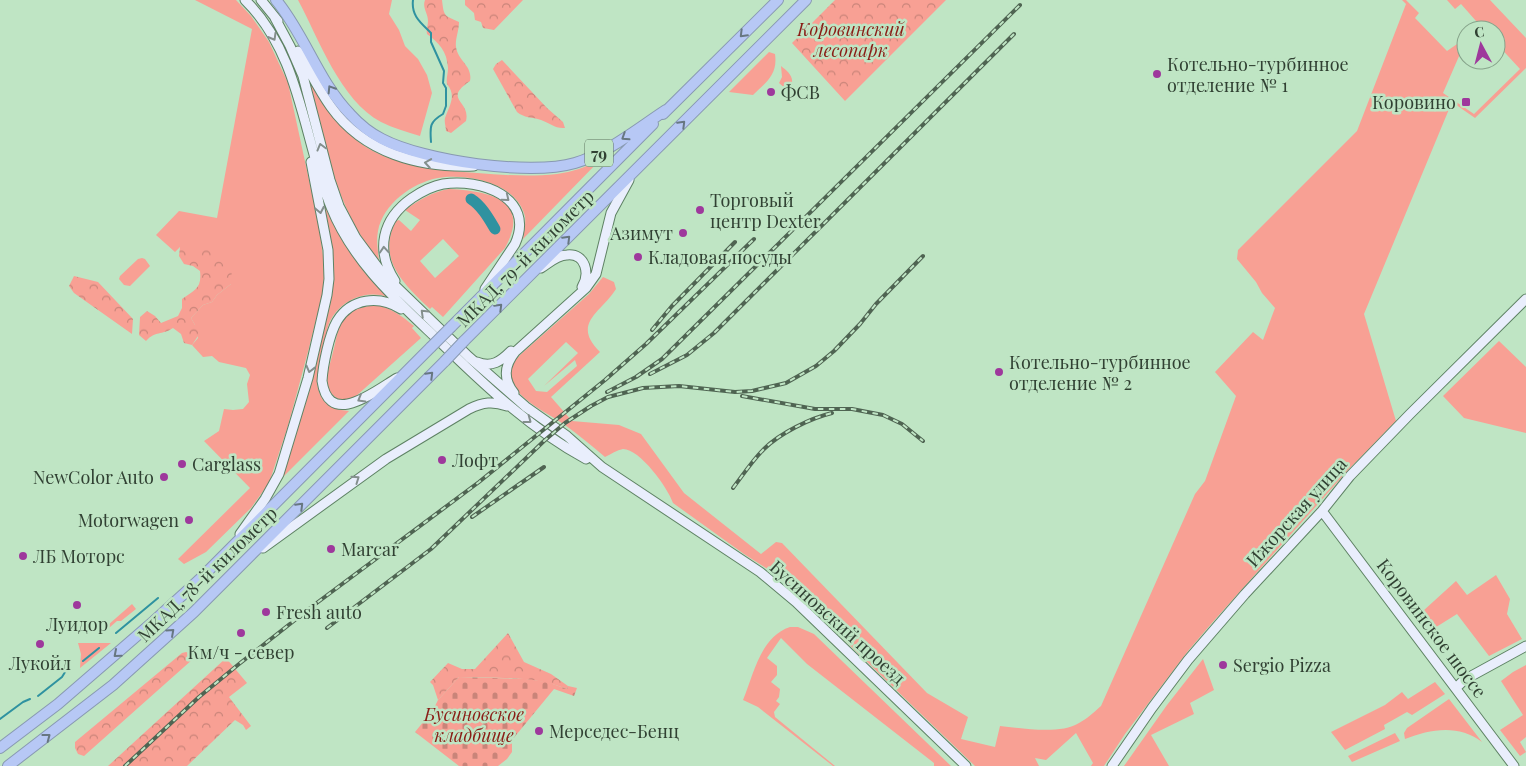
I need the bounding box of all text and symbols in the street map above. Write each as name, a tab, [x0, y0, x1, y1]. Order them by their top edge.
park label: Коровинский лесопарк	[796, 17, 905, 62]
north arrow	[1456, 20, 1506, 70]
text: С	[1473, 22, 1486, 42]
one-way arrow	[740, 28, 749, 37]
one-way arrow	[266, 32, 276, 41]
place label: Котельно-турбинное отделение № 1	[1167, 52, 1349, 97]
marker: Котельно-турбинное отделение № 1	[1151, 68, 1163, 80]
place label: ФСВ	[781, 80, 820, 104]
one-way arrow	[327, 85, 337, 94]
marker: ФСВ	[765, 86, 777, 98]
place label: Коровино	[1372, 90, 1456, 114]
marker: Коровино	[1460, 96, 1472, 108]
one-way arrow	[676, 121, 685, 130]
one-way arrow	[622, 130, 631, 140]
road number: 79	[585, 140, 613, 167]
one-way arrow	[317, 144, 327, 152]
one-way arrow	[424, 159, 433, 169]
street label: МКАД, 79-й километр	[451, 184, 599, 332]
place label: Торговый центр Dexter	[710, 188, 821, 233]
one-way arrow	[500, 193, 509, 202]
marker: Торговый центр Dexter	[694, 204, 706, 216]
one-way arrow	[315, 205, 325, 214]
place label: Азимут	[609, 221, 673, 245]
marker: Азимут	[677, 227, 689, 239]
one-way arrow	[561, 236, 570, 245]
one-way arrow	[379, 245, 390, 253]
place label: Кладовая посуды	[648, 245, 792, 269]
marker: Кладовая посуды	[632, 251, 644, 263]
one-way arrow	[493, 304, 502, 313]
one-way arrow	[421, 310, 430, 319]
place label: Котельно-турбинное отделение № 2	[1009, 350, 1191, 395]
one-way arrow	[305, 365, 316, 374]
marker: Котельно-турбинное отделение № 2	[993, 366, 1005, 378]
one-way arrow	[424, 372, 433, 381]
one-way arrow	[358, 392, 367, 402]
one-way arrow	[522, 414, 532, 423]
place label: Лофт	[451, 448, 498, 472]
place label: Carglass	[192, 452, 261, 476]
street label: Ижорская улица	[1240, 452, 1352, 572]
marker: Лофт	[436, 454, 448, 466]
marker: Carglass	[176, 458, 188, 470]
place label: NewColor Auto	[33, 465, 154, 489]
marker: NewColor Auto	[158, 471, 170, 483]
one-way arrow	[350, 476, 360, 485]
street label: МКАД, 78-й километр	[132, 501, 282, 647]
one-way arrow	[294, 503, 303, 512]
place label: Motorwagen	[78, 508, 179, 532]
marker: Motorwagen	[183, 514, 195, 526]
place label: Marcar	[341, 537, 399, 561]
marker: Marcar	[325, 543, 337, 555]
place label: ЛБ Моторс	[32, 544, 125, 568]
marker: ЛБ Моторс	[17, 550, 29, 562]
street label: Коровинское шоссе	[1372, 554, 1492, 702]
street label: Бусиновский проезд	[765, 555, 911, 690]
marker: Луидор	[71, 599, 83, 611]
place label: Fresh auto	[276, 600, 362, 624]
marker: Fresh auto	[260, 606, 272, 618]
place label: Луидор	[45, 612, 108, 636]
marker: Км/ч - север	[235, 627, 247, 639]
one-way arrow	[165, 629, 174, 638]
marker: Лукойл	[34, 638, 46, 650]
place label: Км/ч - север	[187, 640, 295, 664]
one-way arrow	[114, 649, 123, 657]
place label: Лукойл	[8, 651, 71, 675]
place label: Sergio Pizza	[1233, 653, 1331, 677]
marker: Sergio Pizza	[1217, 659, 1229, 671]
park label: Бусиновское кладбище	[423, 702, 524, 747]
place label: Мерседес-Бенц	[549, 719, 679, 743]
marker: Мерседес-Бенц	[533, 725, 545, 737]
one-way arrow	[41, 734, 51, 743]

